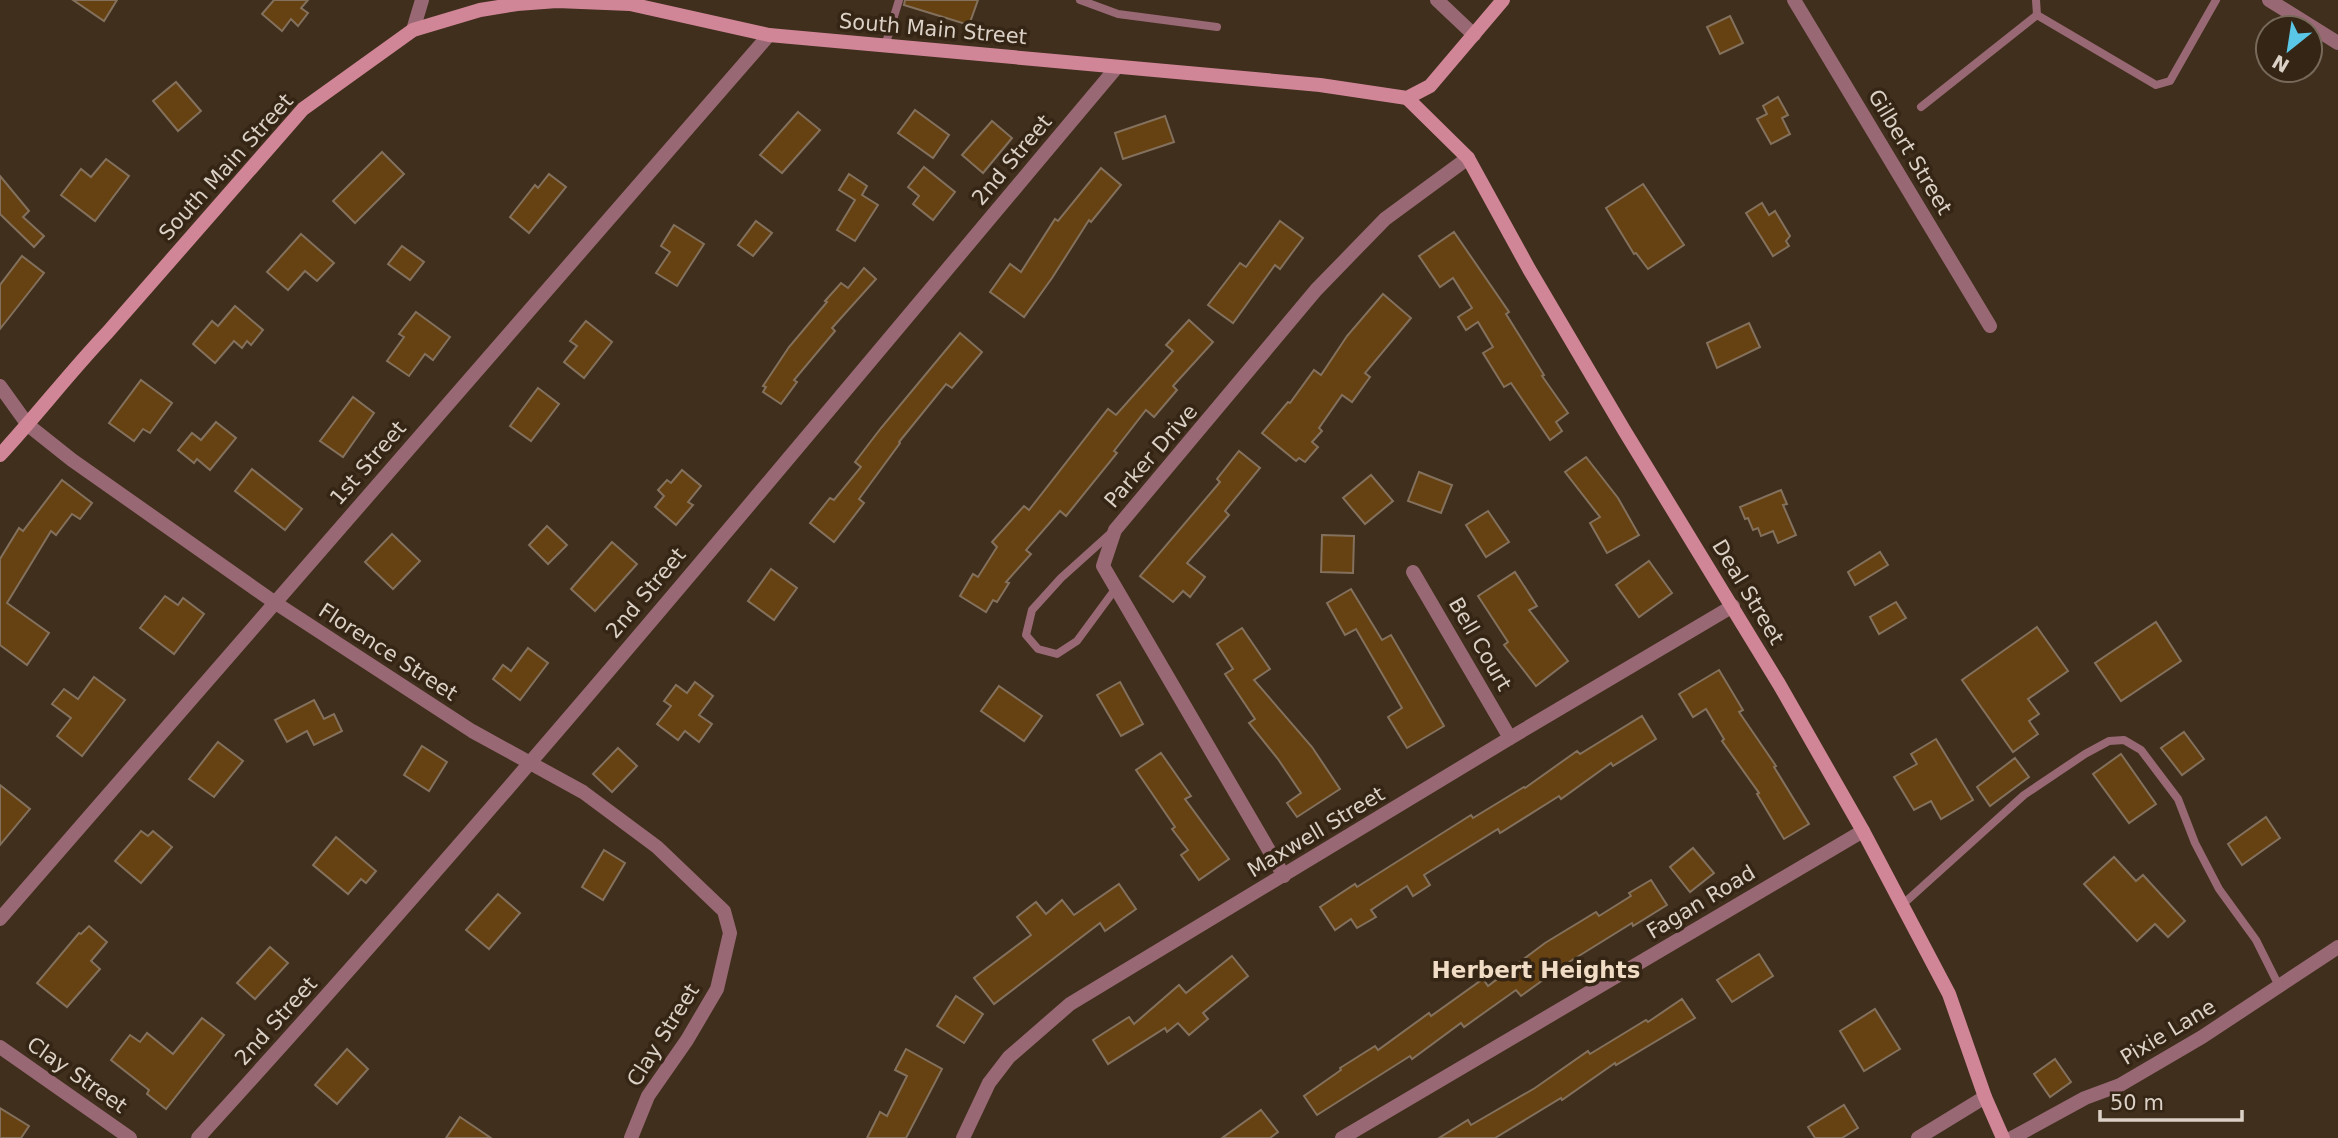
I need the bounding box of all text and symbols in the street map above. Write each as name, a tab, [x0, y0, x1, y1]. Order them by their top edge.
street label: South Main Street	[838, 9, 1028, 49]
north arrow	[2254, 14, 2324, 84]
text: N	[2268, 50, 2293, 77]
street label: Gilbert Street	[1863, 85, 1957, 219]
street label: South Main Street	[154, 89, 298, 245]
street label: 2nd Street	[967, 110, 1057, 210]
street label: Parker Drive	[1100, 400, 1202, 512]
street label: 1st Street	[325, 416, 411, 510]
street label: Deal Street	[1707, 535, 1789, 649]
street label: 2nd Street	[601, 543, 691, 643]
street label: Bell Court	[1444, 593, 1516, 695]
street label: Florence Street	[314, 598, 462, 706]
street label: Maxwell Street	[1243, 782, 1389, 882]
street label: Fagan Road	[1643, 860, 1759, 944]
district label: Herbert Heights	[1432, 957, 1640, 983]
street label: 2nd Street	[230, 972, 322, 1070]
street label: Clay Street	[622, 979, 704, 1091]
street label: Pixie Lane	[2116, 994, 2220, 1070]
street label: Clay Street	[22, 1032, 132, 1118]
scale bar	[2100, 1078, 2242, 1122]
text: 50 m	[2110, 1091, 2164, 1115]

